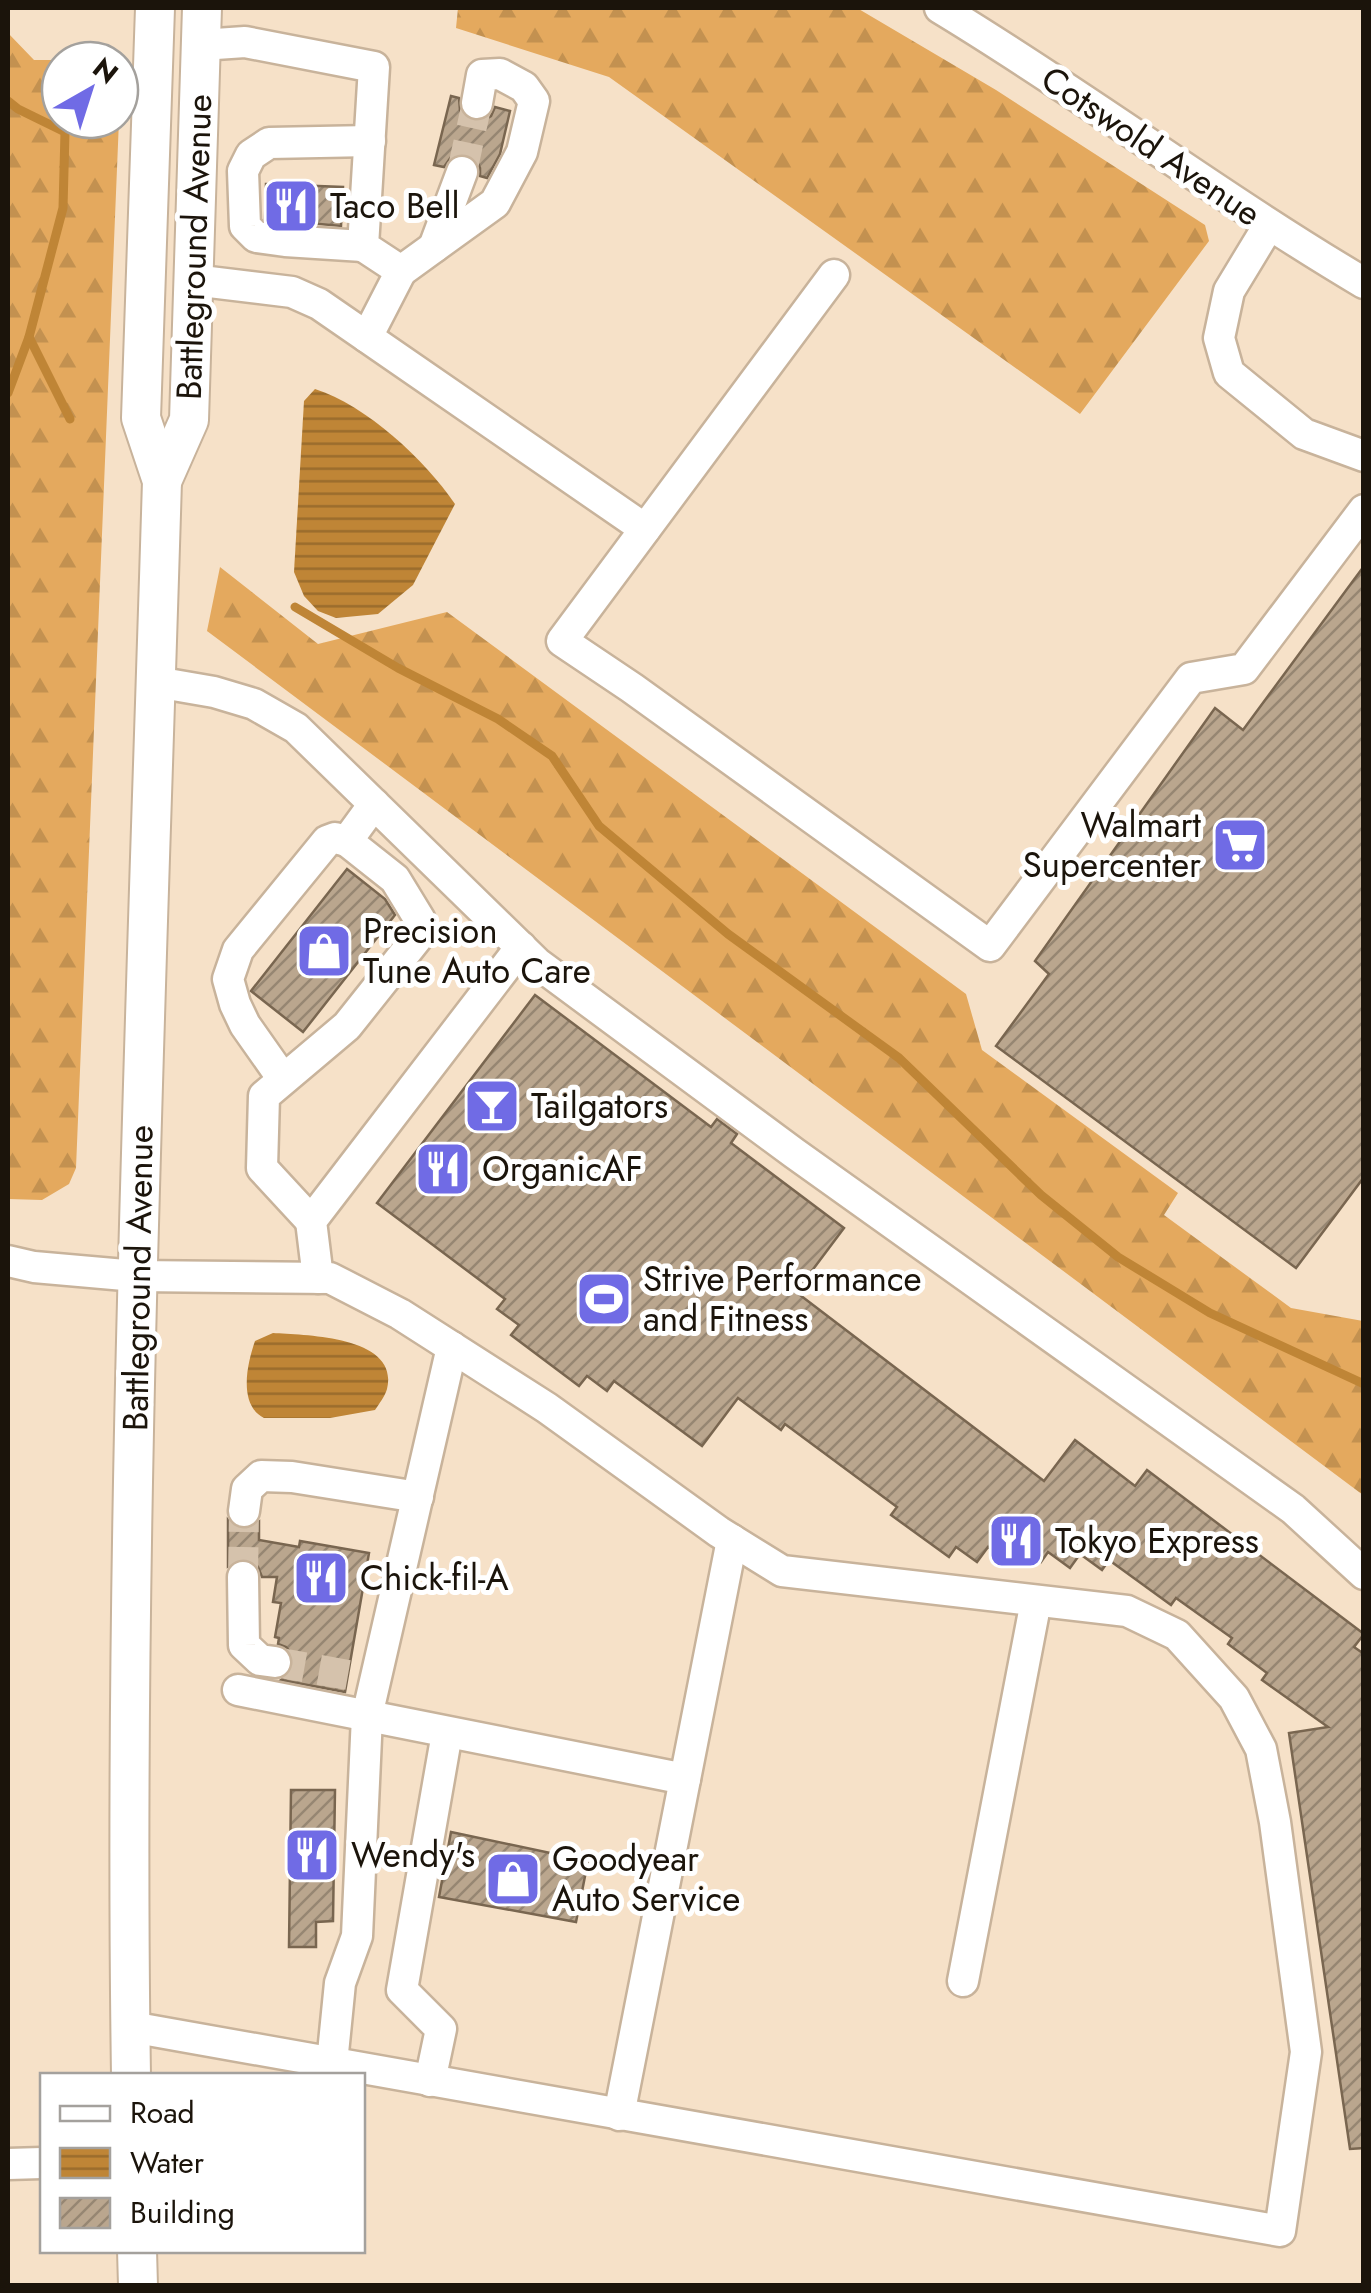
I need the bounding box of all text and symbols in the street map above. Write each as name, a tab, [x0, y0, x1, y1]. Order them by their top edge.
north arrow	[40, 40, 140, 140]
text: N	[84, 48, 127, 94]
street label: Cotswold Avenue	[1031, 54, 1271, 238]
street label: Battleground Avenue	[164, 93, 224, 401]
restaurant icon: Taco Bell	[261, 176, 321, 236]
place label: Taco Bell	[330, 181, 460, 231]
place label: Walmart Supercenter	[1022, 800, 1202, 890]
supermarket icon: Walmart Supercenter	[1210, 815, 1270, 875]
place label: Precision Tune Auto Care	[363, 906, 591, 996]
shop icon: Precision Tune Auto Care	[294, 921, 354, 981]
bar icon: Tailgators	[462, 1076, 522, 1136]
place label: Tailgators	[531, 1081, 668, 1131]
street label: Battleground Avenue	[110, 1125, 166, 1431]
restaurant icon: OrganicAF	[413, 1139, 473, 1199]
place label: OrganicAF	[482, 1144, 643, 1194]
place label: Strive Performance and Fitness	[643, 1254, 922, 1344]
sports icon: Strive Performance and Fitness	[574, 1269, 634, 1329]
restaurant icon: Tokyo Express	[986, 1511, 1046, 1571]
place label: Tokyo Express	[1055, 1516, 1259, 1566]
restaurant icon: Chick-fil-A	[291, 1548, 351, 1608]
place label: Chick-fil-A	[360, 1553, 509, 1603]
restaurant icon: Wendy's	[282, 1825, 342, 1885]
place label: Wendy's	[351, 1830, 475, 1880]
place label: Goodyear Auto Service	[552, 1834, 740, 1924]
shop icon: Goodyear Auto Service	[483, 1849, 543, 1909]
legend	[40, 2073, 365, 2253]
text: Road	[130, 2091, 195, 2134]
text: Water	[130, 2141, 205, 2184]
text: Building	[130, 2191, 235, 2234]

